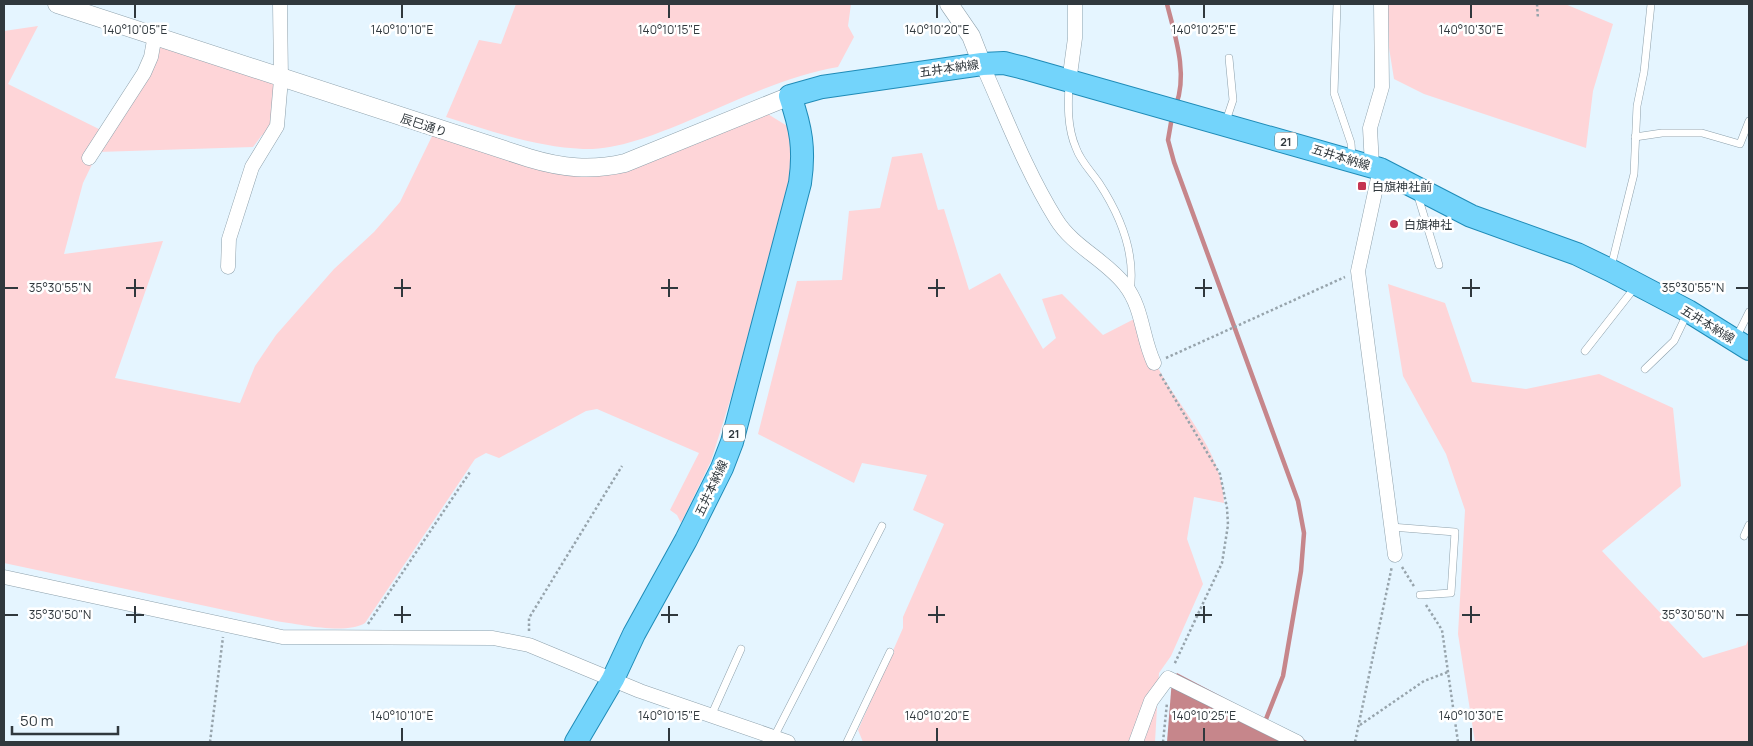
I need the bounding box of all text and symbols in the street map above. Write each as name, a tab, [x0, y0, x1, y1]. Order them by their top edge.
text: 140°10'05"E	[103, 21, 168, 38]
text: 140°10'10"E	[371, 21, 433, 38]
text: 140°10'15"E	[638, 21, 700, 38]
text: 140°10'20"E	[905, 21, 970, 38]
text: 140°10'25"E	[1172, 21, 1236, 38]
text: 140°10'30"E	[1439, 21, 1503, 38]
street label: 五井本納線	[918, 55, 980, 81]
street label: 辰巳通り	[399, 109, 449, 141]
road number: 21	[1275, 132, 1297, 150]
street label: 五井本納線	[1310, 140, 1372, 174]
place label: 白旗神社前	[1372, 178, 1432, 195]
marker: 白旗神社前	[1356, 180, 1368, 192]
place label: 白旗神社	[1404, 216, 1452, 233]
marker: 白旗神社	[1388, 218, 1400, 230]
text: 35°30'55"N	[29, 279, 91, 296]
text: 35°30'55"N	[1662, 279, 1724, 296]
street label: 五井本納線	[1678, 301, 1738, 347]
road number: 21	[723, 424, 745, 442]
street label: 五井本納線	[691, 457, 731, 519]
text: 35°30'50"N	[29, 606, 91, 623]
text: 35°30'50"N	[1662, 606, 1724, 623]
scale bar	[12, 704, 119, 736]
text: 140°10'10"E	[371, 707, 433, 724]
text: 140°10'15"E	[638, 707, 700, 724]
text: 140°10'20"E	[905, 707, 970, 724]
text: 140°10'25"E	[1172, 707, 1236, 724]
text: 140°10'30"E	[1439, 707, 1503, 724]
text: 50 m	[20, 710, 54, 731]

